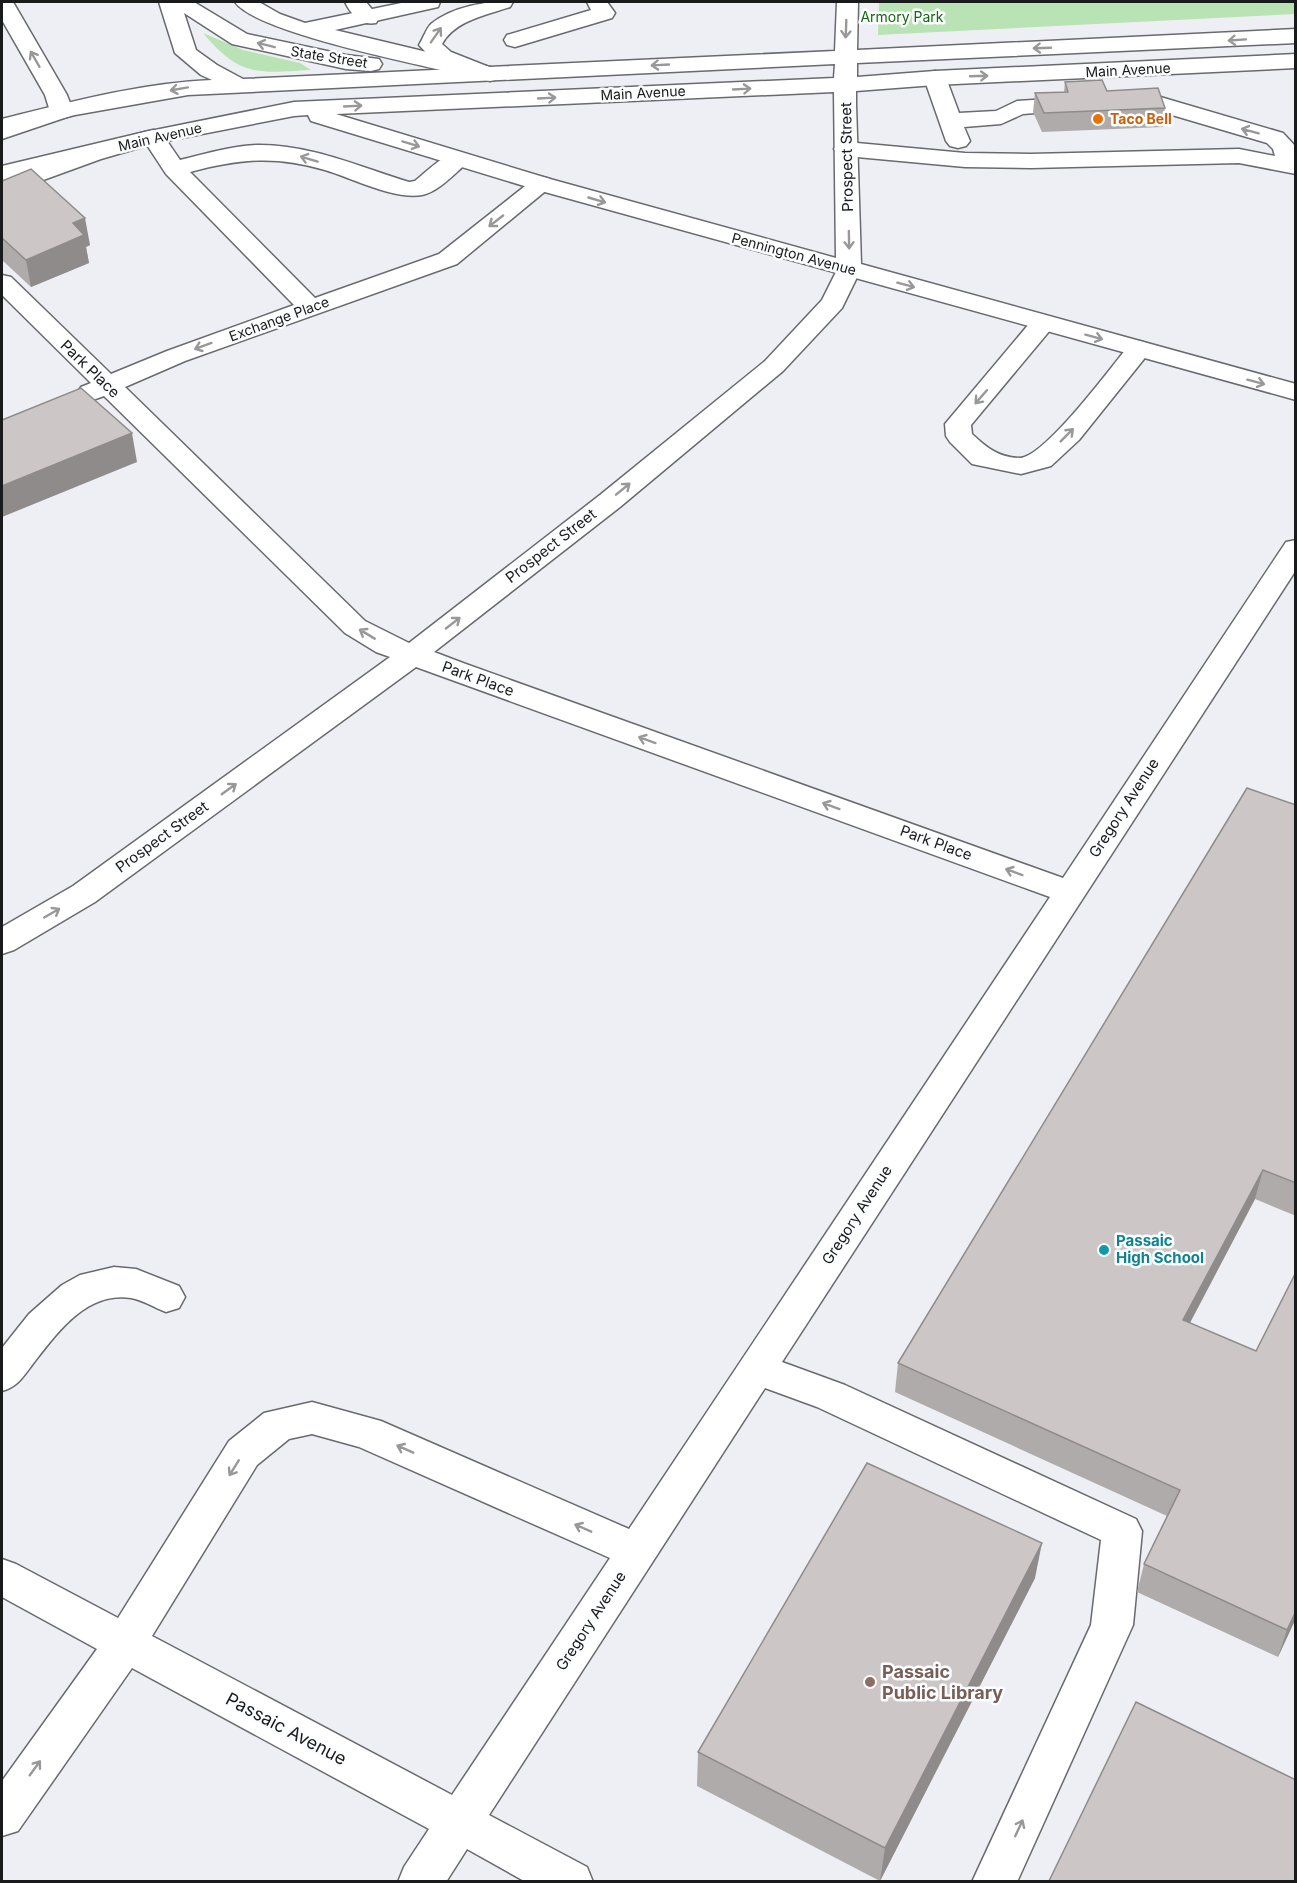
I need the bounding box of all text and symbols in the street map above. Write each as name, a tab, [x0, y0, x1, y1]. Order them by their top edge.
park label: Armory Park	[860, 8, 944, 25]
one-way arrow	[840, 18, 851, 38]
one-way arrow	[430, 28, 442, 44]
one-way arrow	[1228, 34, 1248, 45]
one-way arrow	[256, 39, 275, 50]
street label: State Street	[289, 42, 369, 71]
one-way arrow	[1033, 42, 1053, 54]
one-way arrow	[29, 51, 41, 68]
street label: Main Avenue	[1085, 59, 1171, 80]
one-way arrow	[651, 60, 671, 71]
one-way arrow	[968, 71, 988, 82]
street label: Main Avenue	[600, 82, 686, 103]
one-way arrow	[732, 83, 752, 94]
one-way arrow	[170, 84, 189, 95]
one-way arrow	[537, 92, 557, 103]
one-way arrow	[342, 101, 362, 112]
street label: Prospect Street	[836, 102, 857, 212]
place label: Taco Bell	[1110, 110, 1172, 127]
marker: Taco Bell	[1091, 112, 1105, 126]
street label: Main Avenue	[116, 119, 203, 154]
one-way arrow	[1241, 125, 1260, 136]
one-way arrow	[401, 139, 420, 150]
one-way arrow	[300, 153, 319, 164]
one-way arrow	[588, 195, 607, 206]
one-way arrow	[488, 215, 504, 228]
street label: Pennington Avenue	[730, 229, 858, 278]
one-way arrow	[843, 230, 854, 250]
one-way arrow	[896, 280, 915, 291]
street label: Exchange Place	[226, 293, 331, 345]
one-way arrow	[1084, 331, 1103, 343]
street label: Park Place	[57, 336, 124, 402]
one-way arrow	[194, 342, 213, 353]
one-way arrow	[1246, 376, 1265, 388]
one-way arrow	[974, 389, 988, 404]
one-way arrow	[1060, 428, 1075, 443]
one-way arrow	[615, 483, 631, 496]
street label: Prospect Street	[502, 504, 600, 587]
one-way arrow	[445, 616, 461, 629]
one-way arrow	[359, 628, 376, 640]
street label: Park Place	[440, 657, 517, 700]
one-way arrow	[638, 733, 657, 744]
street label: Gregory Avenue	[1084, 754, 1163, 861]
one-way arrow	[220, 782, 236, 795]
street label: Prospect Street	[112, 797, 212, 877]
one-way arrow	[822, 799, 841, 810]
street label: Park Place	[898, 821, 975, 864]
one-way arrow	[1005, 865, 1024, 876]
one-way arrow	[43, 906, 60, 918]
street label: Gregory Avenue	[817, 1161, 896, 1268]
place label: Passaic High School	[1116, 1231, 1204, 1267]
marker: Passaic High School	[1097, 1243, 1111, 1257]
one-way arrow	[396, 1443, 414, 1454]
one-way arrow	[227, 1459, 240, 1476]
one-way arrow	[575, 1521, 593, 1533]
street label: Gregory Avenue	[551, 1567, 630, 1674]
place label: Passaic Public Library	[882, 1661, 1003, 1703]
marker: Passaic Public Library	[863, 1675, 877, 1689]
street label: Passaic Avenue	[222, 1688, 350, 1769]
one-way arrow	[29, 1761, 42, 1777]
one-way arrow	[1013, 1820, 1025, 1838]

